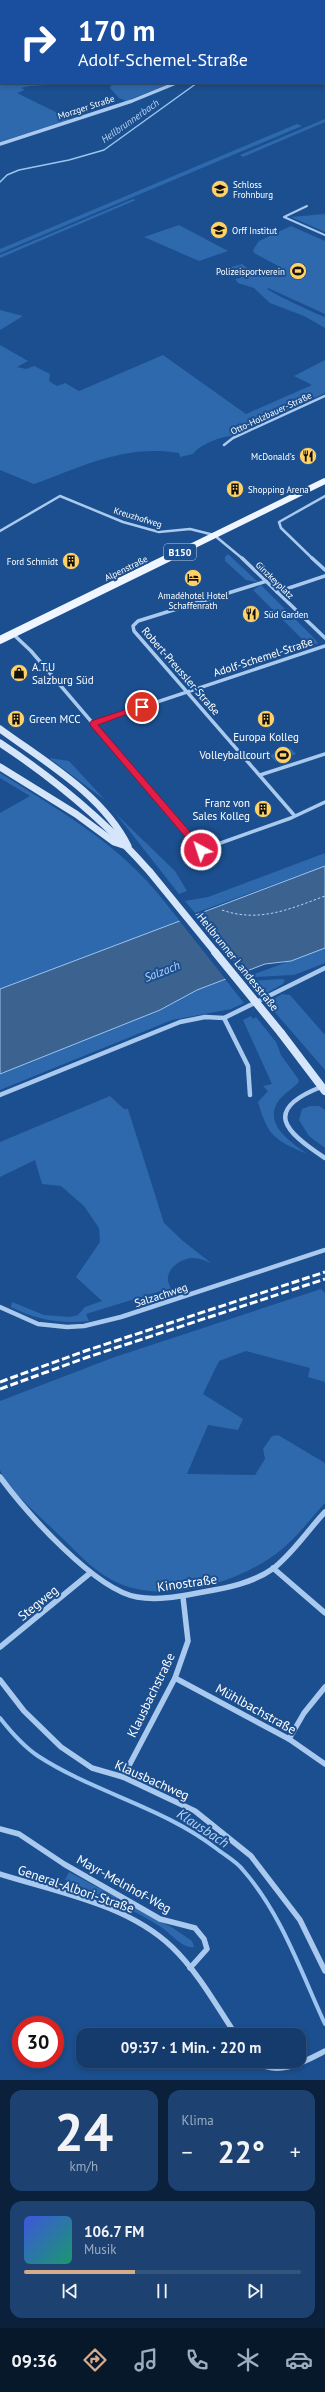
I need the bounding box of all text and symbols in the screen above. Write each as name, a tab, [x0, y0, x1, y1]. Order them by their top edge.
text: 170 m	[78, 12, 155, 49]
icon: right	[12, 16, 64, 68]
text: Adolf-Schemel-Straße	[78, 48, 248, 71]
street label: Morzger Straße	[56, 93, 116, 121]
water label: Hellbrunnerbach	[98, 96, 162, 146]
school or university icon: Schloss Frohnburg	[210, 179, 230, 199]
place label: Schloss Frohnburg	[233, 179, 273, 200]
school or university icon: Orff Institut	[209, 220, 229, 240]
place label: Orff Institut	[232, 225, 277, 236]
sports icon: Polizeisportverein	[288, 261, 308, 281]
place label: Polizeisportverein	[216, 266, 285, 277]
street label: Otto-Holzbauer-Straße	[229, 389, 314, 437]
restaurant icon: McDonald's	[298, 446, 318, 466]
place label: McDonald's	[251, 451, 295, 462]
building icon: Shopping Arena	[225, 479, 245, 499]
place label: Shopping Arena	[248, 484, 309, 495]
street label: Kreuzhofweg	[112, 504, 164, 530]
road number: B150	[164, 544, 196, 560]
building icon: Ford Schmidt	[61, 551, 81, 571]
street label: Alpenstraße	[103, 553, 150, 583]
place label: Ford Schmidt	[7, 556, 58, 567]
street label: Ginzkeyplatz	[254, 559, 296, 601]
hotel icon: Amadéhotel Hotel Schaffenrath	[183, 568, 203, 588]
place label: Amadéhotel Hotel Schaffenrath	[158, 590, 228, 611]
restaurant icon: Süd Garden	[241, 604, 261, 624]
place label: Süd Garden	[264, 609, 308, 620]
street label: Robert-Preussler-Straße	[139, 624, 223, 718]
street label: Adolf-Schemel-Straße	[211, 634, 315, 680]
place label: A.T.U Salzburg Süd	[32, 660, 94, 687]
shop icon: A.T.U Salzburg Süd	[9, 663, 29, 683]
pin	[125, 690, 159, 724]
icon: arrive	[131, 696, 153, 718]
building icon: Green MCC	[6, 709, 26, 729]
building icon: Europa Kolleg	[256, 709, 276, 729]
place label: Green MCC	[29, 712, 80, 726]
place label: Europa Kolleg	[233, 730, 299, 744]
sports icon: Volleyballcourt	[273, 745, 293, 765]
place label: Volleyballcourt	[198, 748, 270, 762]
place label: Franz von Sales Kolleg	[192, 796, 250, 823]
building icon: Franz von Sales Kolleg	[253, 799, 273, 819]
position arrow	[180, 829, 222, 871]
street label: Hellbrunner Landesstraße	[194, 910, 282, 1014]
water label: Salzach	[142, 957, 182, 985]
street label: Salzachweg	[133, 1280, 189, 1310]
street label: Kinostraße	[156, 1570, 218, 1596]
street label: Stegweg	[14, 1581, 62, 1625]
street label: Klausbachstraße	[123, 1650, 179, 1740]
street label: Mühlbachstraße	[213, 1680, 299, 1738]
street label: Klausbachweg	[112, 1756, 192, 1804]
water label: Klausbach	[173, 1804, 233, 1852]
street label: Mayr-Melnhof-Weg	[73, 1851, 175, 1917]
street label: General-Albori-Straße	[16, 1861, 136, 1917]
speed limit sign: 30	[12, 2016, 64, 2068]
text: 09:37 · 1 Min. · 220 m	[121, 2038, 261, 2057]
text: 24	[54, 2098, 113, 2165]
text: Klima	[182, 2112, 214, 2129]
text: 22°	[218, 2132, 265, 2171]
text: −	[182, 2138, 193, 2166]
text: +	[290, 2138, 301, 2166]
text: km/h	[70, 2158, 98, 2175]
text: 106.7 FM	[84, 2222, 144, 2241]
text: Musik	[84, 2241, 116, 2258]
icon: previous	[59, 2280, 81, 2302]
icon: pause	[151, 2280, 173, 2302]
icon: next	[244, 2280, 266, 2302]
icon: directions	[81, 2346, 109, 2374]
icon: music	[132, 2346, 160, 2374]
icon: phone	[183, 2346, 211, 2374]
icon: climate	[234, 2346, 262, 2374]
icon: car	[285, 2346, 313, 2374]
text: 09:36	[12, 2349, 57, 2372]

